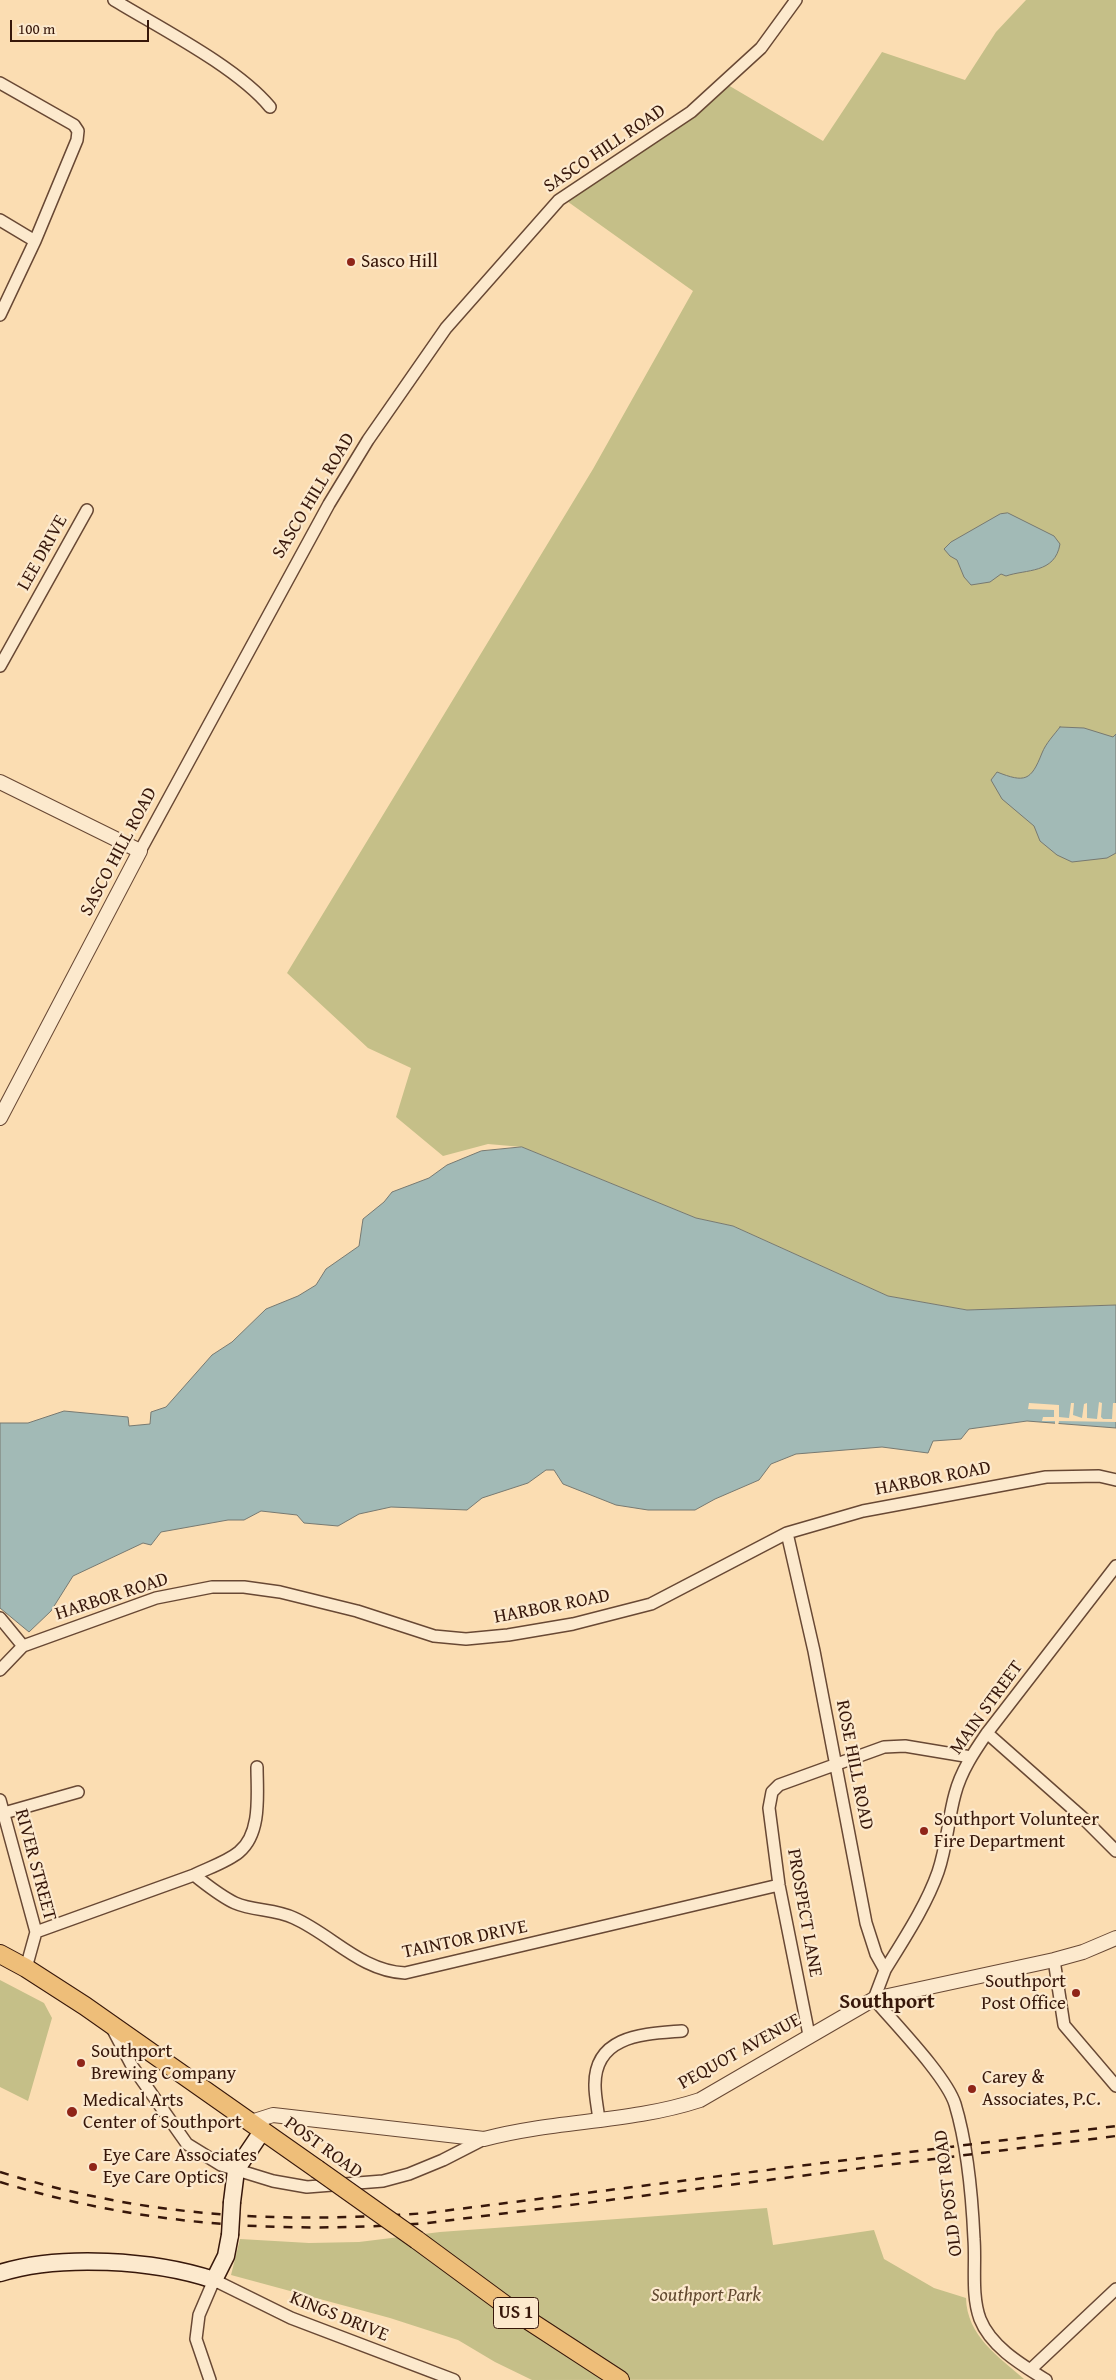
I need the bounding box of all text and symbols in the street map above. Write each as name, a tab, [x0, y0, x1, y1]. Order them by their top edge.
scale bar	[12, 10, 151, 42]
text: 100 m	[18, 18, 55, 39]
street label: SASCO HILL ROAD	[540, 100, 670, 198]
place label: Sasco Hill	[361, 251, 438, 273]
marker: Sasco Hill	[345, 256, 357, 268]
street label: SASCO HILL ROAD	[268, 429, 360, 563]
street label: LEE DRIVE	[13, 511, 73, 595]
street label: SASCO HILL ROAD	[76, 784, 162, 920]
street label: HARBOR ROAD	[873, 1457, 993, 1501]
street label: HARBOR ROAD	[53, 1568, 171, 1626]
street label: HARBOR ROAD	[492, 1585, 612, 1629]
street label: MAIN STREET	[945, 1657, 1029, 1759]
street label: ROSE HILL ROAD	[830, 1698, 878, 1832]
street label: RIVER STREET	[9, 1807, 61, 1923]
place label: Southport Volunteer Fire Department	[934, 1809, 1099, 1853]
marker: Southport Volunteer Fire Department	[918, 1825, 930, 1837]
street label: PROSPECT LANE	[782, 1847, 826, 1979]
street label: TAINTOR DRIVE	[401, 1916, 529, 1964]
place label: Southport Post Office	[981, 1971, 1066, 2015]
marker: Southport Post Office	[1070, 1987, 1082, 1999]
district label: Southport	[839, 1990, 935, 2016]
street label: PEQUOT AVENUE	[675, 2009, 805, 2095]
place label: Southport Brewing Company	[91, 2041, 236, 2085]
marker: Southport Brewing Company	[75, 2057, 87, 2069]
place label: Carey & Associates, P.C.	[982, 2067, 1101, 2111]
marker: Carey & Associates, P.C.	[966, 2083, 978, 2095]
place label: Medical Arts Center of Southport	[83, 2090, 242, 2134]
marker: Medical Arts Center of Southport	[65, 2105, 79, 2119]
street label: POST ROAD	[280, 2112, 366, 2184]
street label: OLD POST ROAD	[930, 2128, 968, 2258]
place label: Eye Care Associates Eye Care Optics	[103, 2145, 257, 2189]
marker: Eye Care Associates Eye Care Optics	[87, 2161, 99, 2173]
park label: Southport Park	[651, 2285, 761, 2307]
street label: KINGS DRIVE	[286, 2287, 392, 2347]
road number: US 1	[494, 2298, 538, 2328]

